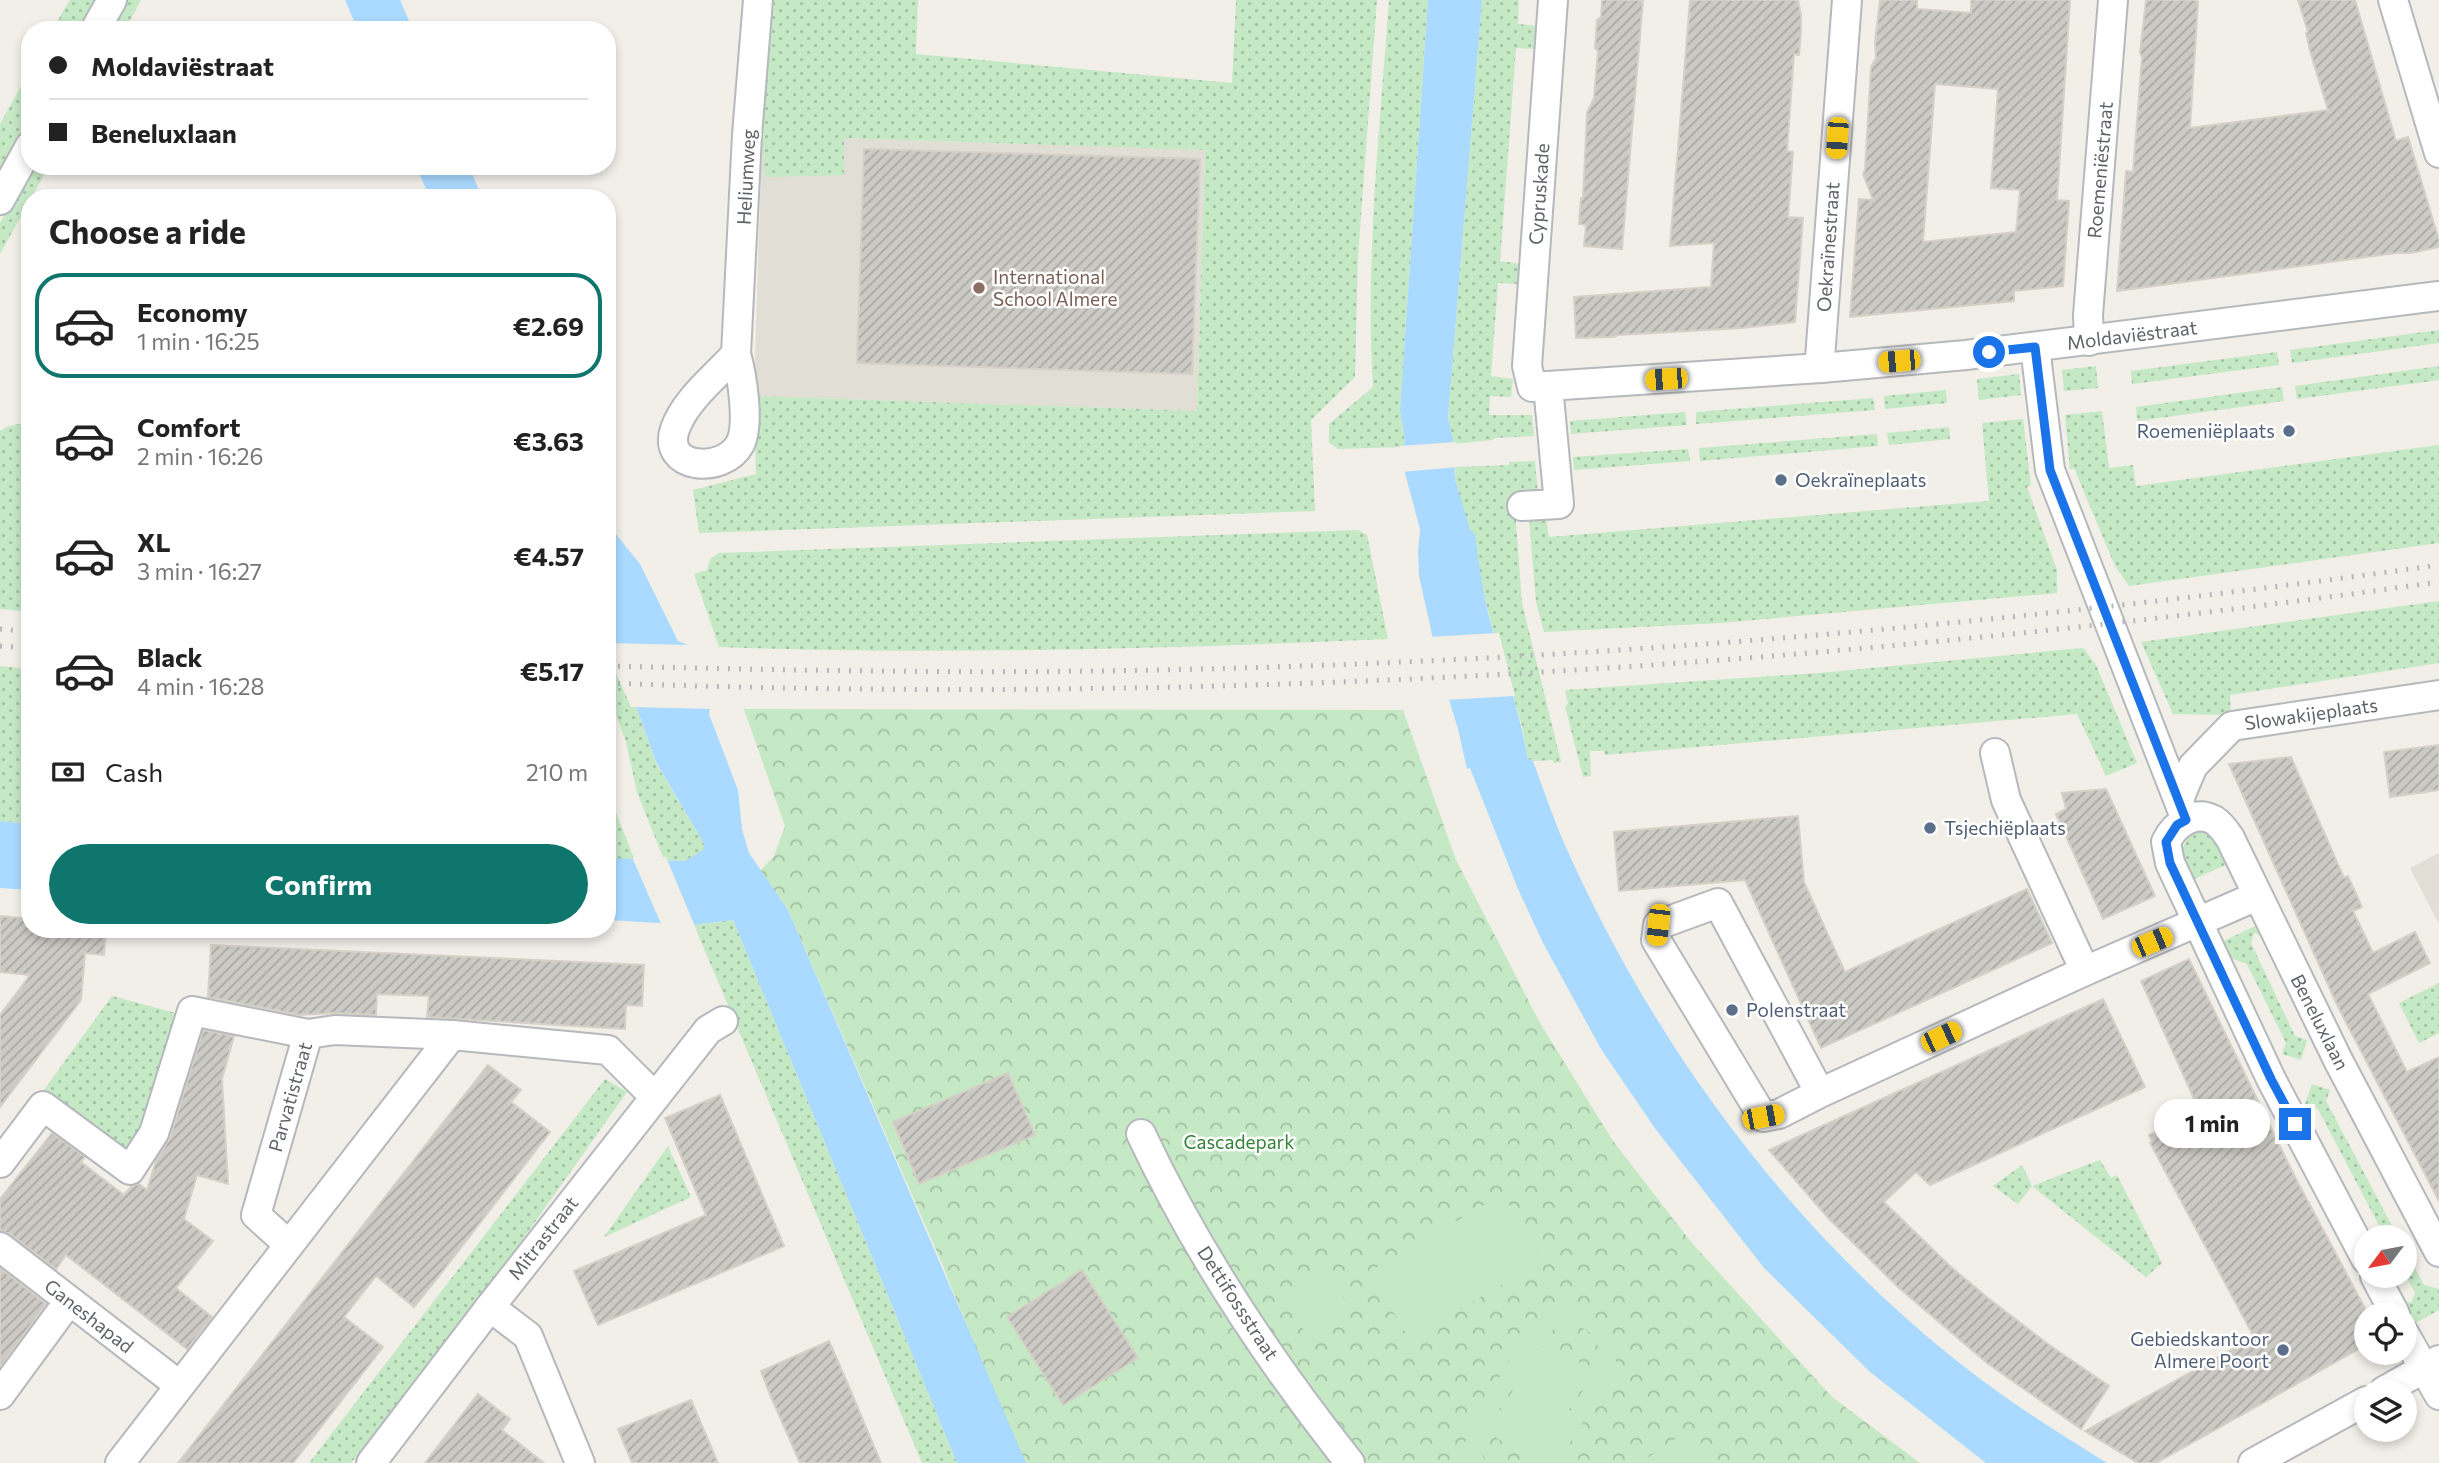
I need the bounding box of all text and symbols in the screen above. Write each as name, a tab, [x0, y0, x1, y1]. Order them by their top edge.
text: Moldaviëstraat	[91, 50, 274, 81]
street label: Roemeniëstraat	[2082, 100, 2117, 239]
car	[1826, 116, 1849, 160]
text: Beneluxlaan	[91, 117, 237, 148]
street label: Heliumweg	[732, 128, 760, 226]
street label: Cypruskade	[1523, 142, 1554, 246]
street label: Oekraïnestraat	[1811, 181, 1844, 313]
text: Choose a ride	[49, 211, 246, 251]
place label: International School Almere	[993, 265, 1117, 310]
marker: International School Almere	[971, 280, 987, 296]
icon: car	[53, 294, 116, 357]
text: Economy	[137, 296, 248, 327]
text: €2.69	[513, 310, 584, 341]
street label: Moldaviëstraat	[2065, 315, 2199, 354]
text: 1 min · 16:25	[137, 327, 260, 355]
route start	[1973, 336, 2005, 368]
car	[1878, 349, 1921, 373]
car	[1645, 367, 1688, 391]
icon: car	[53, 409, 116, 472]
text: Comfort	[137, 411, 240, 442]
place label: Roemeniëplaats	[2137, 419, 2275, 442]
marker: Roemeniëplaats	[2281, 423, 2297, 439]
text: €3.63	[513, 425, 584, 456]
text: 2 min · 16:26	[137, 442, 263, 470]
place label: Oekraïneplaats	[1795, 468, 1926, 491]
marker: Oekraïneplaats	[1773, 472, 1789, 488]
icon: car	[53, 524, 116, 587]
text: XL	[137, 526, 171, 557]
text: €4.57	[514, 540, 584, 571]
text: 3 min · 16:27	[137, 557, 262, 585]
icon: car	[53, 639, 116, 702]
text: Black	[137, 641, 203, 672]
text: €5.17	[520, 655, 584, 686]
text: 4 min · 16:28	[137, 672, 264, 700]
street label: Slowakijeplaats	[2243, 693, 2379, 734]
icon: cash	[49, 753, 87, 791]
text: Cash	[105, 756, 163, 787]
text: 210 m	[526, 758, 588, 786]
place label: Tsjechiëplaats	[1944, 816, 2066, 839]
marker: Tsjechiëplaats	[1922, 820, 1938, 836]
button: Confirm	[49, 844, 588, 924]
car	[1646, 903, 1671, 947]
car	[2129, 924, 2176, 960]
street label: Beneluxlaan	[2287, 970, 2354, 1073]
place label: Polenstraat	[1746, 998, 1846, 1021]
marker: Polenstraat	[1724, 1002, 1740, 1018]
car	[1918, 1019, 1965, 1055]
street label: Parvatistraat	[263, 1039, 316, 1154]
callout: 1 min	[2155, 1100, 2270, 1148]
car	[1741, 1103, 1786, 1131]
route end	[2279, 1108, 2311, 1140]
text: 1 min	[2185, 1109, 2239, 1137]
park label: Cascadepark	[1184, 1130, 1295, 1153]
street label: Mitrastraat	[503, 1191, 582, 1284]
north arrow	[2354, 1225, 2417, 1288]
map controls	[2354, 1225, 2417, 1442]
street label: Dettifossstraat	[1193, 1241, 1284, 1364]
street label: Ganeshapad	[40, 1274, 138, 1357]
button: locate	[2354, 1302, 2417, 1365]
place label: Gebiedskantoor Almere Poort	[2130, 1327, 2269, 1372]
marker: Gebiedskantoor Almere Poort	[2275, 1342, 2291, 1358]
button: layers	[2354, 1379, 2417, 1442]

